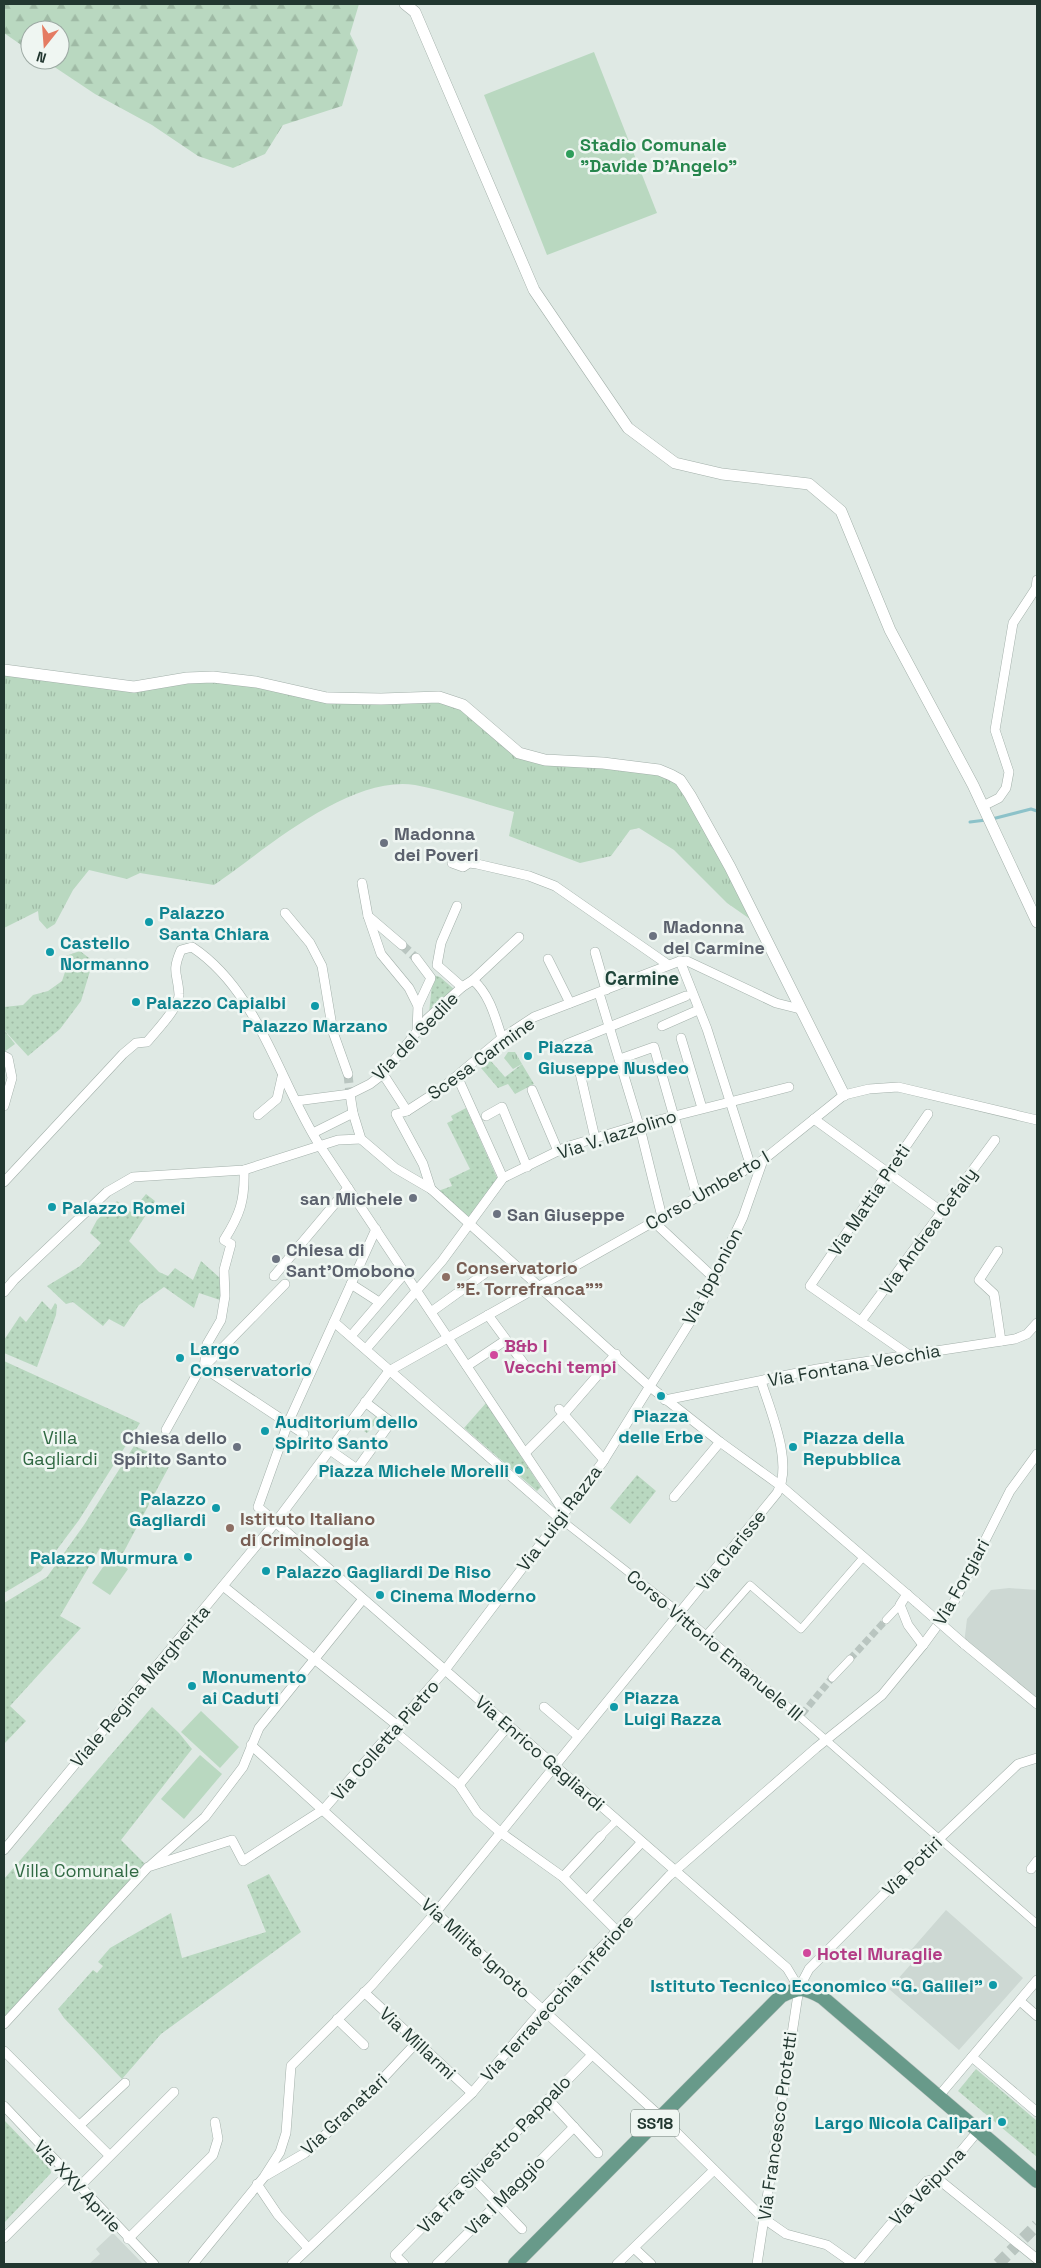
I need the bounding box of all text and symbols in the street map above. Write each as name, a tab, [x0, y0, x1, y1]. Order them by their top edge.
north arrow	[20, 20, 70, 70]
text: N	[34, 47, 48, 67]
place label: Stadio Comunale "Davide D'Angelo"	[580, 133, 737, 177]
marker: Stadio Comunale "Davide D'Angelo"	[564, 148, 576, 160]
place label: Madonna dei Poveri	[394, 822, 479, 866]
marker: Madonna dei Poveri	[378, 837, 390, 849]
place label: Palazzo Santa Chiara	[159, 901, 270, 945]
place label: Madonna del Carmine	[663, 915, 765, 959]
marker: Palazzo Santa Chiara	[143, 916, 155, 928]
marker: Madonna del Carmine	[647, 930, 659, 942]
place label: Castello Normanno	[60, 931, 149, 975]
marker: Castello Normanno	[44, 946, 56, 958]
district label: Carmine	[605, 966, 679, 991]
street label: Via del Sedile	[367, 987, 463, 1085]
place label: Palazzo Capialbi	[146, 991, 286, 1014]
marker: Palazzo Capialbi	[130, 996, 142, 1008]
marker: Palazzo Marzano	[309, 1000, 321, 1012]
street label: Scesa Carmine	[423, 1011, 539, 1105]
place label: Palazzo Marzano	[242, 1014, 388, 1037]
place label: Piazza Giuseppe Nusdeo	[538, 1035, 689, 1079]
marker: Piazza Giuseppe Nusdeo	[522, 1050, 534, 1062]
street label: Via V. Iazzolino	[555, 1104, 679, 1164]
street label: Via Mattia Preti	[823, 1140, 915, 1260]
street label: Corso Umberto I	[641, 1145, 773, 1235]
street label: Via Andrea Cefaly	[874, 1163, 982, 1299]
place label: san Michele	[300, 1187, 403, 1210]
marker: san Michele	[407, 1192, 419, 1204]
place label: Palazzo Romei	[62, 1196, 185, 1219]
marker: Palazzo Romei	[46, 1201, 58, 1213]
place label: San Giuseppe	[507, 1203, 625, 1226]
marker: San Giuseppe	[491, 1208, 503, 1220]
street label: Via Ipponion	[677, 1223, 747, 1329]
place label: Chiesa di Sant'Omobono	[286, 1238, 415, 1282]
marker: Chiesa di Sant'Omobono	[270, 1253, 282, 1265]
place label: Conservatorio "E. Torrefranca""	[456, 1256, 603, 1300]
marker: Conservatorio "E. Torrefranca""	[440, 1271, 452, 1283]
place label: B&b I Vecchi tempi	[504, 1334, 616, 1378]
place label: Largo Conservatorio	[190, 1337, 312, 1381]
street label: Via Fontana Vecchia	[766, 1338, 942, 1392]
marker: B&b I Vecchi tempi	[488, 1349, 500, 1361]
marker: Largo Conservatorio	[174, 1352, 186, 1364]
marker: Piazza delle Erbe	[655, 1390, 667, 1402]
place label: Piazza delle Erbe	[618, 1404, 704, 1448]
place label: Auditorium dello Spirito Santo	[275, 1410, 418, 1454]
marker: Auditorium dello Spirito Santo	[259, 1425, 271, 1437]
park label: Villa Gagliardi	[22, 1426, 98, 1470]
place label: Chiesa dello Spirito Santo	[113, 1426, 227, 1470]
place label: Piazza della Repubblica	[803, 1426, 905, 1470]
marker: Chiesa dello Spirito Santo	[231, 1441, 243, 1453]
marker: Piazza della Repubblica	[787, 1441, 799, 1453]
place label: Piazza Michele Morelli	[318, 1459, 509, 1482]
street label: Via Luigi Razza	[512, 1460, 606, 1576]
marker: Piazza Michele Morelli	[513, 1464, 525, 1476]
place label: Palazzo Gagliardi	[129, 1487, 206, 1531]
marker: Palazzo Gagliardi	[210, 1502, 222, 1514]
street label: Via Clarisse	[691, 1505, 771, 1595]
place label: Istituto Italiano di Criminologia	[240, 1507, 375, 1551]
marker: Istituto Italiano di Criminologia	[224, 1522, 236, 1534]
street label: Via Forgiari	[928, 1535, 994, 1629]
place label: Palazzo Murmura	[30, 1546, 179, 1569]
marker: Palazzo Murmura	[182, 1551, 194, 1563]
place label: Palazzo Gagliardi De Riso	[276, 1560, 491, 1583]
street label: Corso Vittorio Emanuele III	[622, 1564, 808, 1726]
marker: Palazzo Gagliardi De Riso	[260, 1565, 272, 1577]
place label: Cinema Moderno	[390, 1584, 536, 1607]
marker: Cinema Moderno	[374, 1589, 386, 1601]
street label: Viale Regina Margherita	[65, 1600, 215, 1772]
place label: Monumento ai Caduti	[202, 1665, 306, 1709]
street label: Via Colletta Pietro	[326, 1675, 444, 1805]
marker: Monumento ai Caduti	[186, 1680, 198, 1692]
place label: Piazza Luigi Razza	[624, 1686, 722, 1730]
street label: Via Enrico Gagliardi	[470, 1690, 610, 1816]
marker: Piazza Luigi Razza	[608, 1701, 620, 1713]
street label: Via Potiri	[877, 1831, 947, 1901]
park label: Villa Comunale	[15, 1859, 139, 1882]
street label: Via Milite Ignoto	[417, 1893, 535, 2003]
street label: Via Terravecchia inferiore	[476, 1910, 638, 2086]
place label: Hotel Muraglie	[817, 1942, 943, 1965]
marker: Hotel Muraglie	[801, 1947, 813, 1959]
place label: Istituto Tecnico Economico “G. Galilei”	[650, 1974, 983, 1997]
marker: Istituto Tecnico Economico “G. Galilei”	[987, 1979, 999, 1991]
street label: Via Millarmi	[375, 2002, 461, 2084]
street label: Via Francesco Protetti	[752, 2030, 802, 2222]
street label: Via Granatari	[296, 2068, 392, 2160]
street label: Via Fra Silvestro Pappalo	[412, 2070, 576, 2238]
road number: SS18	[631, 2110, 679, 2136]
place label: Largo Nicola Calipari	[814, 2111, 992, 2134]
marker: Largo Nicola Calipari	[996, 2116, 1008, 2128]
street label: Via XXV Aprile	[29, 2135, 127, 2237]
street label: Via Veipuna	[884, 2142, 970, 2230]
street label: Via I Maggio	[460, 2150, 550, 2240]

